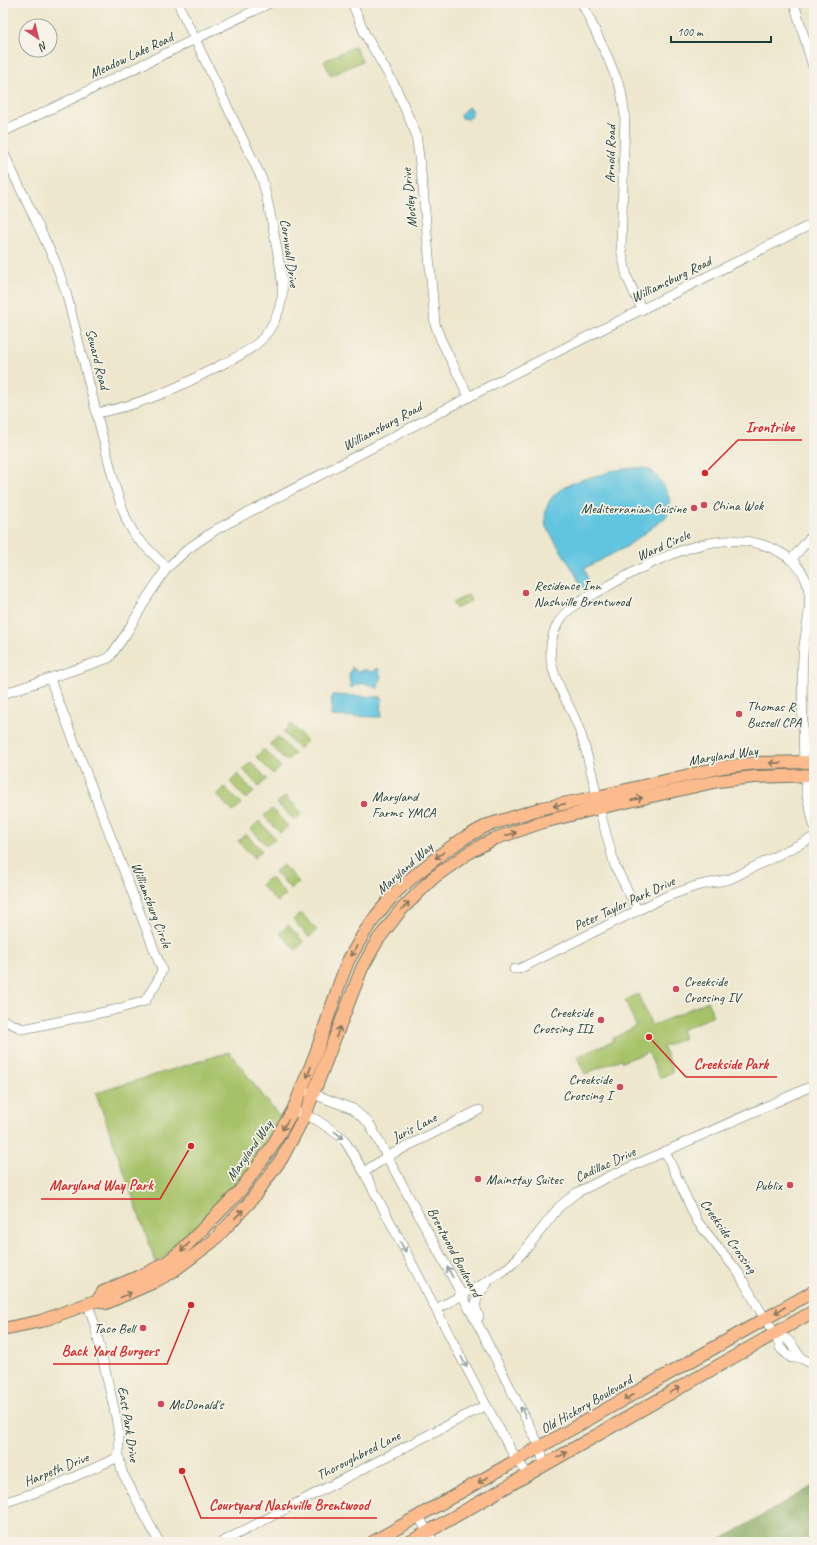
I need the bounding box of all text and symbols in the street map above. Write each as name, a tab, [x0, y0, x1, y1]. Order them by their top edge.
north arrow	[18, 18, 58, 58]
scale bar	[671, 18, 771, 44]
text: 100 m	[677, 24, 704, 40]
street label: Meadow Lake Road	[87, 28, 178, 82]
text: N	[35, 39, 51, 55]
street label: Arnold Road	[601, 122, 620, 183]
street label: Mosley Drive	[398, 166, 421, 229]
street label: Cornwall Drive	[276, 218, 303, 290]
street label: Williamsburg Road	[628, 252, 716, 306]
street label: Seward Road	[82, 327, 114, 394]
street label: Williamsburg Road	[340, 397, 427, 454]
callout: Irontribe	[738, 413, 802, 440]
text: Irontribe	[746, 418, 795, 437]
place label: China Wok	[712, 497, 764, 514]
place label: Mediterranian Cuisine	[581, 500, 687, 517]
marker: China Wok	[699, 500, 709, 510]
marker: Mediterranian Cuisine	[689, 503, 699, 513]
street label: Ward Circle	[634, 526, 694, 565]
place label: Residence Inn Nashville Brentwood	[534, 577, 632, 610]
marker: Residence Inn Nashville Brentwood	[521, 588, 531, 598]
place label: Thomas R Bussell CPA	[747, 698, 802, 731]
marker: Thomas R Bussell CPA	[734, 709, 744, 719]
street label: Maryland Way	[687, 741, 760, 769]
one-way arrow	[769, 759, 782, 766]
place label: Maryland Farms YMCA	[372, 788, 437, 821]
one-way arrow	[631, 795, 644, 803]
marker: Maryland Farms YMCA	[359, 799, 369, 809]
one-way arrow	[553, 801, 566, 809]
one-way arrow	[505, 829, 517, 837]
street label: Maryland Way	[373, 838, 437, 898]
one-way arrow	[435, 850, 446, 859]
street label: Williamsburg Circle	[127, 860, 176, 952]
street label: Peter Taylor Park Drive	[571, 872, 679, 934]
one-way arrow	[400, 901, 410, 911]
one-way arrow	[350, 945, 358, 957]
place label: Creekside Crossing IV	[684, 973, 743, 1006]
marker: Creekside Crossing IV	[671, 984, 681, 994]
place label: Creekside Crossing III	[533, 1004, 596, 1037]
marker: Creekside Crossing III	[596, 1015, 606, 1025]
one-way arrow	[334, 1026, 342, 1038]
callout: Creekside Park	[686, 1050, 777, 1077]
text: Creekside Park	[694, 1055, 770, 1074]
one-way arrow	[304, 1066, 312, 1078]
place label: Creekside Crossing I	[563, 1071, 615, 1104]
marker: Creekside Crossing I	[615, 1082, 625, 1092]
street label: Juris Lane	[388, 1108, 441, 1146]
street label: Maryland Way	[222, 1116, 277, 1184]
one-way arrow	[280, 1119, 288, 1131]
one-way arrow	[333, 1131, 344, 1140]
street label: Cadillac Drive	[572, 1142, 639, 1186]
place label: Mainstay Suites	[486, 1171, 564, 1188]
callout: Maryland Way Park	[41, 1172, 160, 1199]
marker: Mainstay Suites	[473, 1174, 483, 1184]
text: Maryland Way Park	[49, 1176, 154, 1195]
place label: Publix	[755, 1177, 783, 1194]
marker: Publix	[785, 1180, 795, 1190]
street label: Creekside Crossing	[697, 1196, 761, 1278]
street label: Brentwood Boulevard	[424, 1204, 487, 1302]
one-way arrow	[234, 1208, 243, 1219]
one-way arrow	[400, 1241, 408, 1253]
one-way arrow	[180, 1242, 190, 1251]
one-way arrow	[445, 1266, 453, 1278]
one-way arrow	[119, 1290, 131, 1298]
one-way arrow	[774, 1307, 786, 1315]
place label: Taco Bell	[94, 1320, 138, 1337]
marker: Taco Bell	[138, 1323, 148, 1333]
callout: Back Yard Burgers	[53, 1337, 167, 1364]
text: Back Yard Burgers	[62, 1342, 160, 1361]
one-way arrow	[461, 1356, 468, 1368]
street label: Old Hickory Boulevard	[537, 1370, 637, 1438]
street label: East Park Drive	[114, 1385, 143, 1464]
one-way arrow	[669, 1386, 681, 1394]
one-way arrow	[623, 1393, 635, 1401]
place label: McDonald's	[169, 1396, 225, 1413]
marker: McDonald's	[156, 1399, 166, 1409]
one-way arrow	[519, 1406, 526, 1418]
street label: Thoroughbred Lane	[313, 1426, 404, 1484]
street label: Harpeth Drive	[21, 1448, 92, 1490]
one-way arrow	[556, 1450, 568, 1458]
one-way arrow	[477, 1476, 489, 1484]
callout: Courtyard Nashville Brentwood	[201, 1491, 377, 1518]
text: Courtyard Nashville Brentwood	[209, 1496, 372, 1515]

